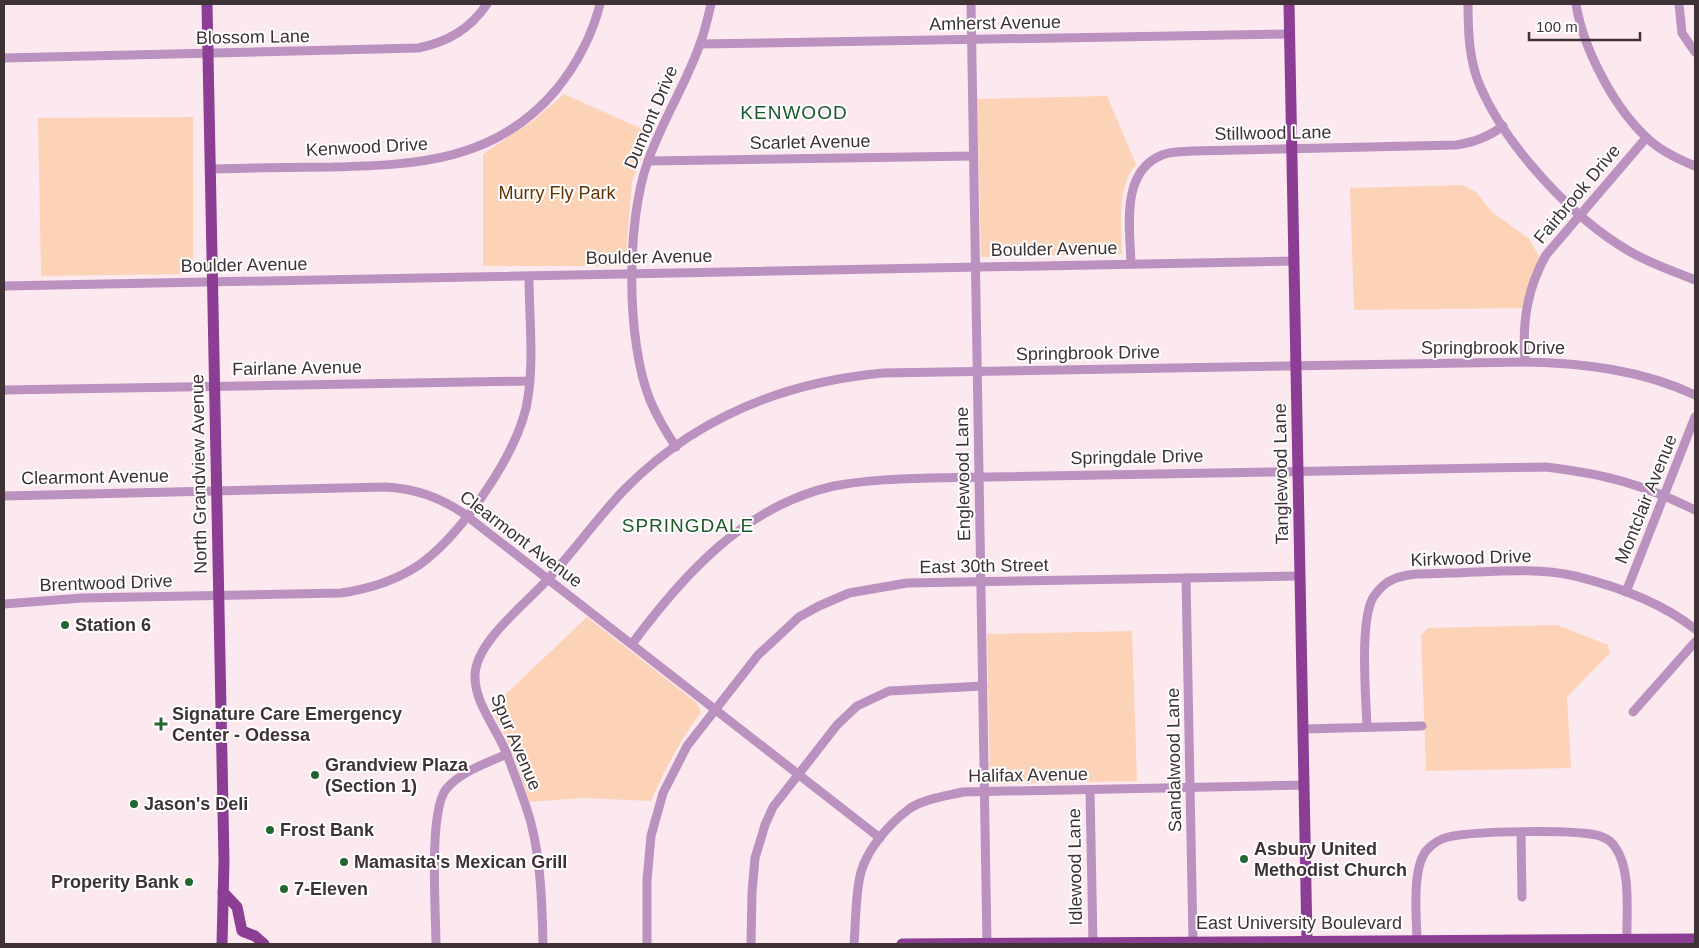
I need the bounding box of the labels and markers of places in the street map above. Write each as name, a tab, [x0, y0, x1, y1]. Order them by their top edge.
place label: Station 6	[75, 615, 151, 635]
marker: Station 6	[59, 619, 71, 631]
place label: Signature Care Emergency Center - Odessa	[172, 704, 402, 745]
marker: Signature Care Emergency Center - Odessa	[154, 717, 168, 731]
place label: Grandview Plaza (Section 1)	[325, 755, 469, 796]
marker: Grandview Plaza (Section 1)	[309, 769, 321, 781]
place label: Jason's Deli	[144, 794, 248, 814]
marker: Jason's Deli	[128, 798, 140, 810]
place label: Frost Bank	[280, 820, 375, 840]
marker: Frost Bank	[264, 824, 276, 836]
place label: Asbury United Methodist Church	[1254, 839, 1407, 880]
place label: Mamasita's Mexican Grill	[354, 852, 567, 872]
marker: Asbury United Methodist Church	[1238, 853, 1250, 865]
marker: Mamasita's Mexican Grill	[338, 856, 350, 868]
place label: Properity Bank	[51, 872, 180, 892]
marker: Properity Bank	[183, 876, 195, 888]
place label: 7-Eleven	[294, 879, 368, 899]
marker: 7-Eleven	[278, 883, 290, 895]

